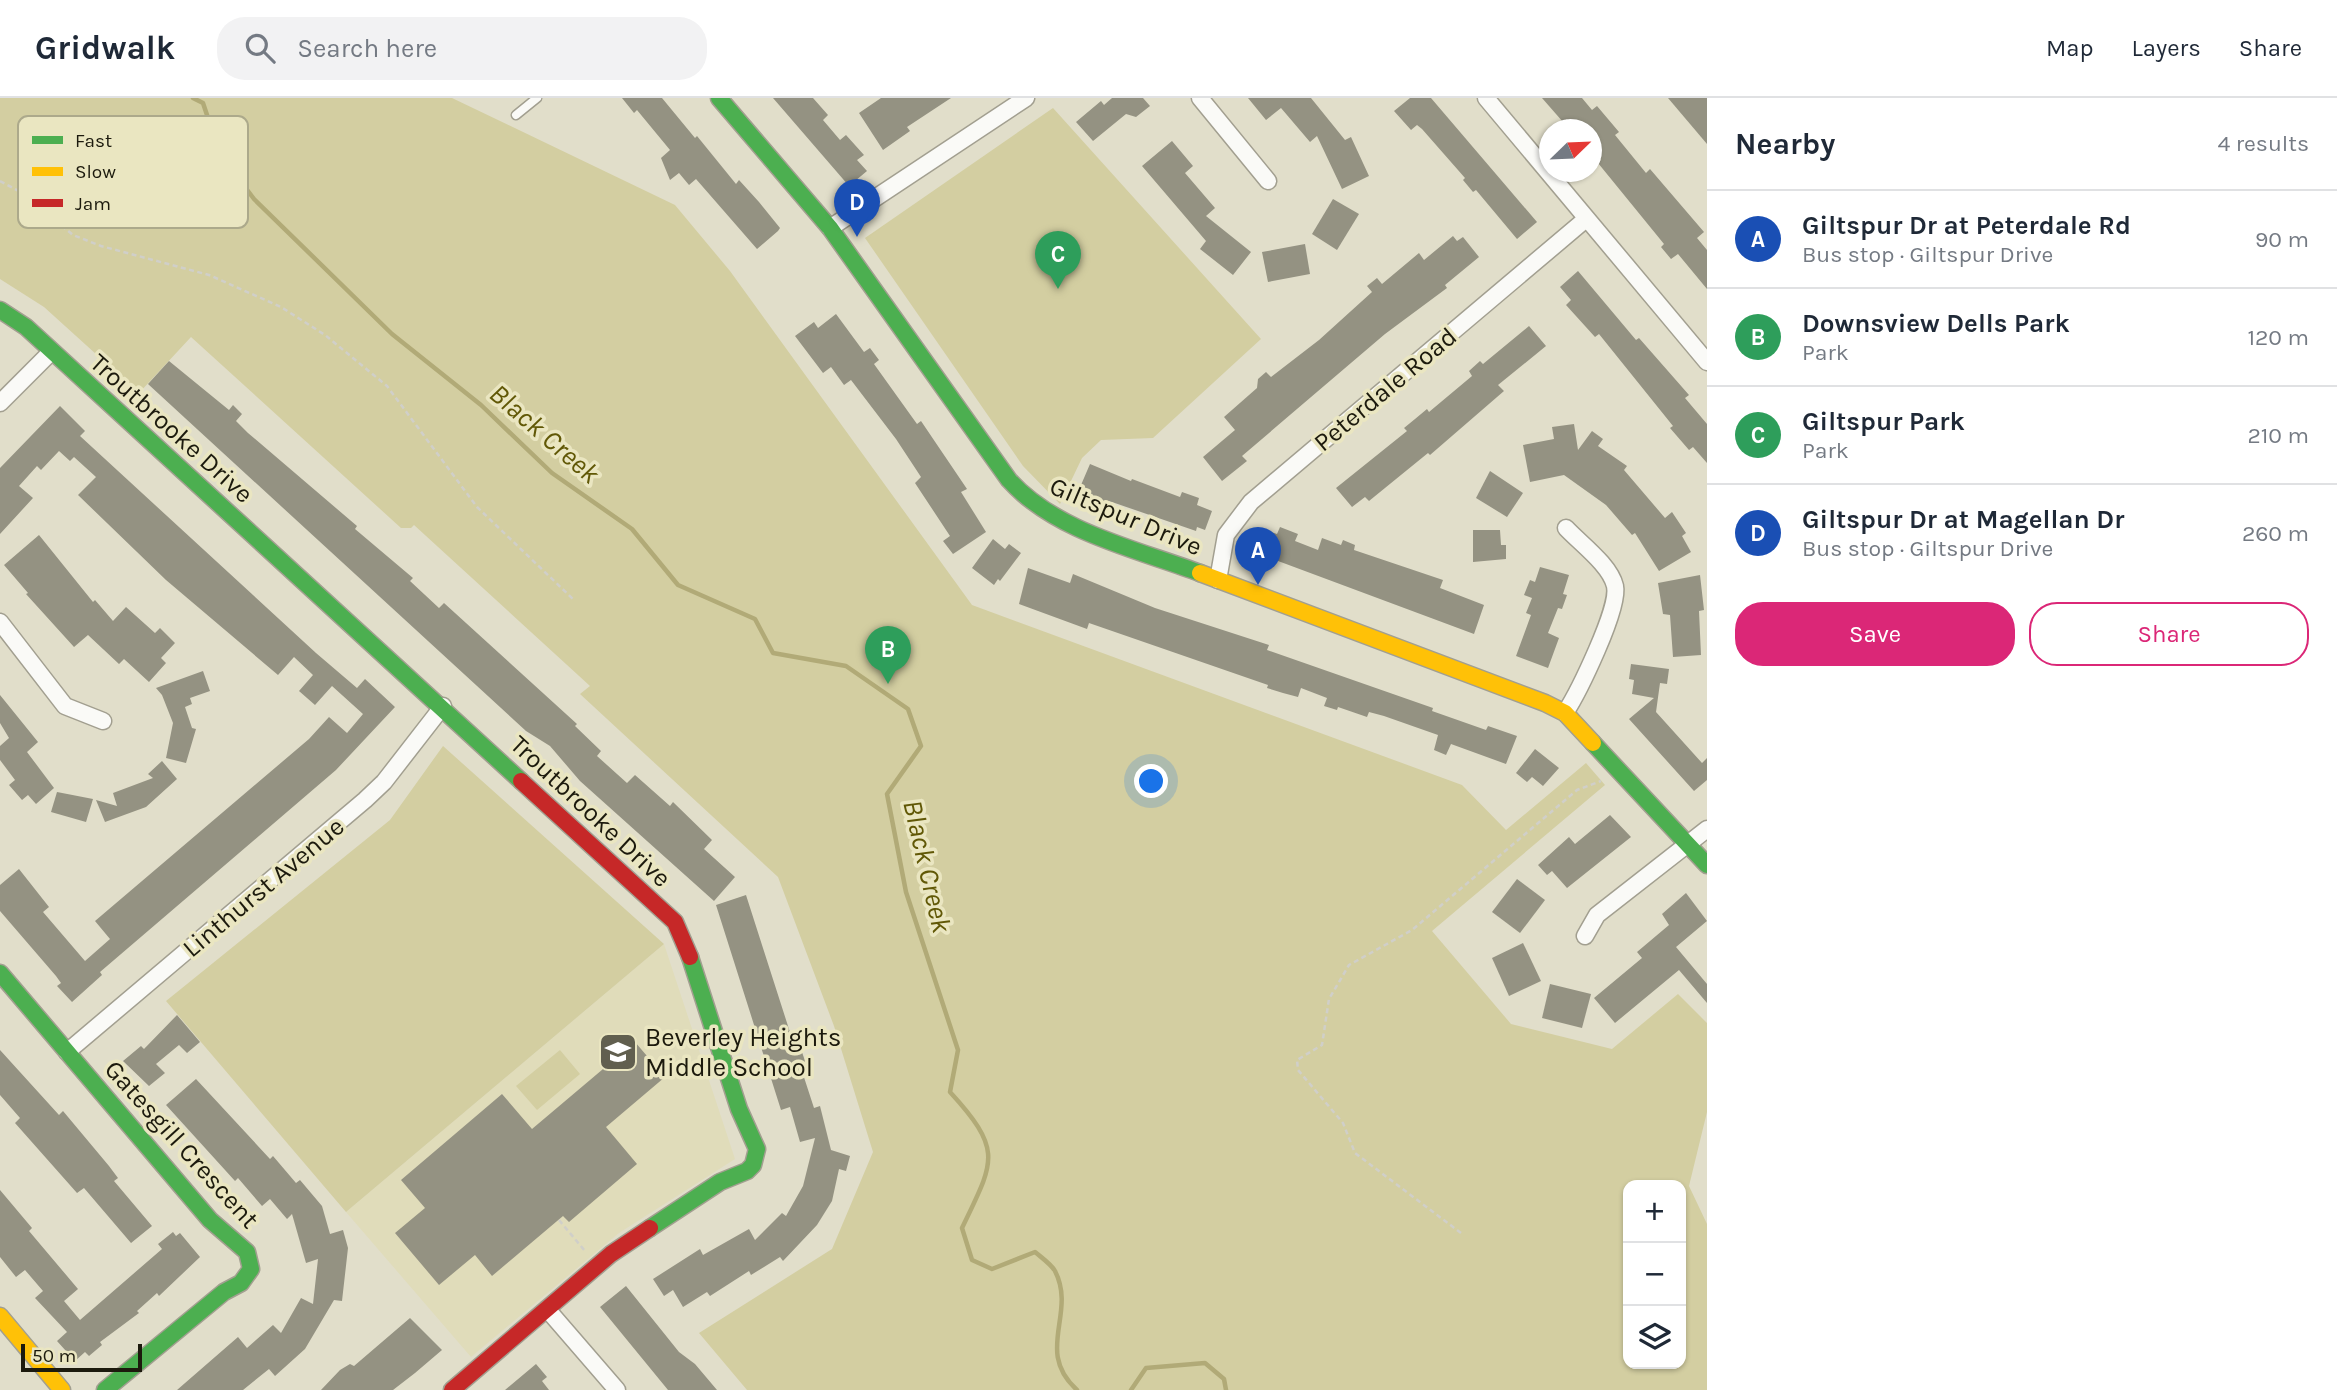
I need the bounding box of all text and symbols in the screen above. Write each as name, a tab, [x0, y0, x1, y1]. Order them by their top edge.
search box	[217, 17, 707, 80]
text: Gridwalk	[35, 29, 175, 67]
icon: search	[241, 29, 279, 67]
text: Search here	[297, 33, 437, 64]
text: Map	[2046, 34, 2094, 62]
text: Layers	[2132, 34, 2201, 62]
text: Share	[2239, 34, 2302, 62]
legend	[18, 116, 248, 228]
north arrow	[1539, 119, 1602, 182]
text: Nearby	[1735, 126, 1835, 162]
text: Fast	[75, 130, 112, 152]
text: 4 results	[2217, 130, 2309, 157]
text: Slow	[75, 161, 116, 183]
pin: D	[834, 179, 880, 237]
text: Jam	[75, 193, 111, 215]
text: Giltspur Dr at Peterdale Rd	[1802, 210, 2131, 241]
text: A	[1751, 226, 1765, 253]
text: 90 m	[2255, 226, 2309, 253]
pin: C	[1035, 231, 1081, 289]
text: Bus stop · Giltspur Drive	[1802, 241, 2053, 268]
text: Downsview Dells Park	[1802, 308, 2070, 339]
street label: Peterdale Road	[1308, 321, 1463, 458]
text: B	[1751, 324, 1765, 351]
text: 120 m	[2247, 324, 2309, 351]
text: Park	[1802, 339, 1849, 366]
street label: Troutbrooke Drive	[84, 347, 259, 510]
water label: Black Creek	[483, 377, 607, 491]
text: Giltspur Park	[1802, 406, 1965, 437]
text: C	[1751, 422, 1765, 449]
text: 210 m	[2247, 422, 2309, 449]
text: Park	[1802, 437, 1849, 464]
street label: Giltspur Drive	[1045, 470, 1207, 562]
text: Giltspur Dr at Magellan Dr	[1802, 504, 2124, 535]
text: D	[1750, 520, 1766, 547]
text: 260 m	[2242, 520, 2309, 547]
pin: A	[1235, 527, 1281, 585]
text: Bus stop · Giltspur Drive	[1802, 535, 2053, 562]
button: Save	[1735, 602, 2015, 666]
button: Share	[2029, 602, 2309, 666]
pin: B	[865, 626, 911, 684]
street label: Troutbrooke Drive	[504, 729, 677, 894]
your location	[1134, 764, 1168, 798]
water label: Black Creek	[896, 797, 959, 936]
street label: Linthurst Avenue	[176, 811, 350, 964]
place label: Beverley Heights Middle School	[645, 1022, 842, 1083]
school or university icon: Beverley Heights Middle School	[597, 1031, 639, 1073]
street label: Gatesgill Crescent	[98, 1054, 265, 1235]
map controls	[1623, 1180, 1686, 1369]
button: +	[1623, 1180, 1686, 1243]
button: −	[1623, 1243, 1686, 1306]
button: layers	[1623, 1306, 1686, 1369]
scale bar	[21, 1341, 142, 1373]
text: 50 m	[32, 1345, 76, 1367]

